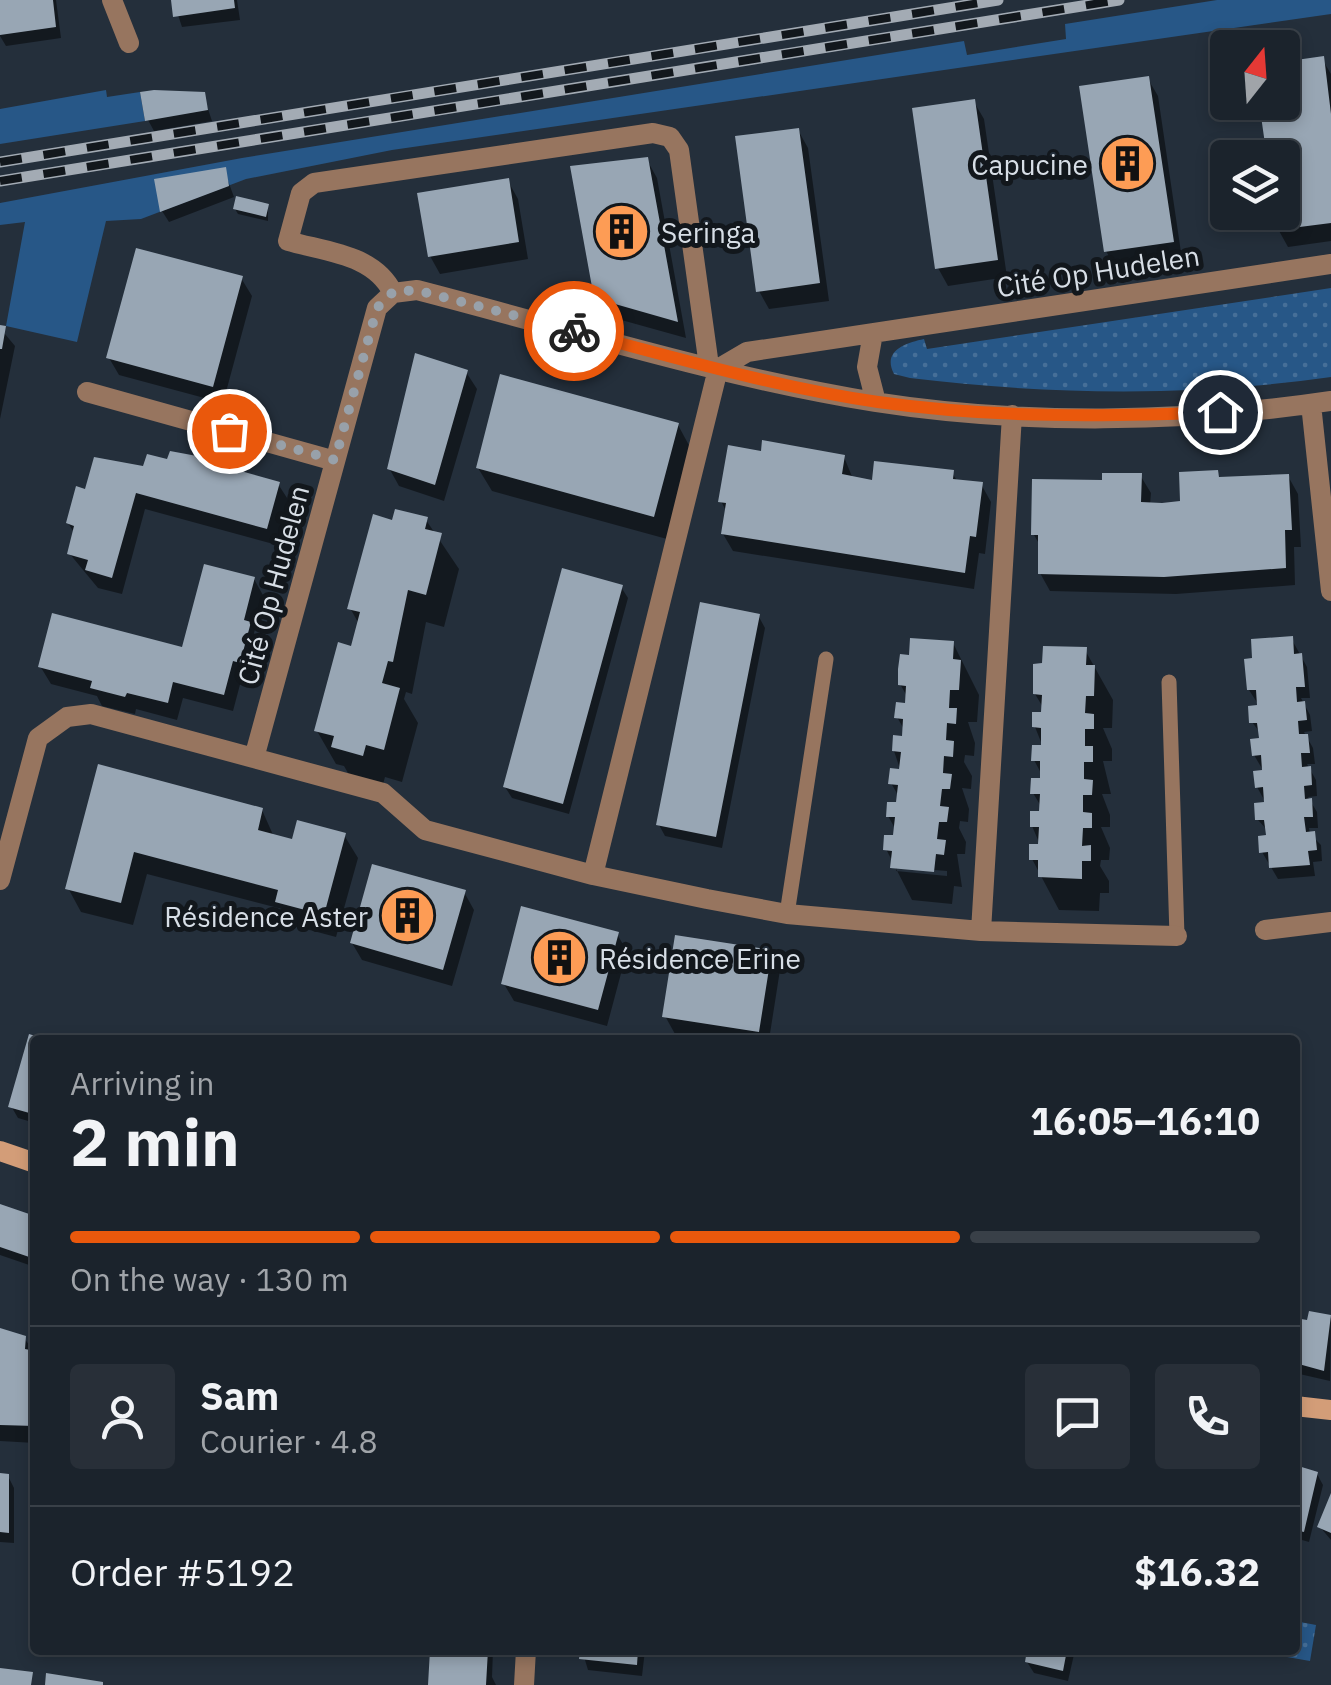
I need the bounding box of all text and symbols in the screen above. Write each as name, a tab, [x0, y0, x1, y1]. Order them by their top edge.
north arrow	[1210, 30, 1300, 120]
map controls	[1210, 30, 1300, 230]
building icon: Capucine	[1097, 134, 1157, 194]
button: layers	[1210, 140, 1300, 230]
place label: Capucine	[971, 146, 1088, 183]
building icon: Seringa	[592, 202, 652, 262]
place label: Seringa	[661, 214, 756, 251]
street label: Cité Op Hudelen	[994, 237, 1202, 305]
courier	[524, 281, 624, 381]
icon: bike	[547, 304, 602, 359]
pin	[1178, 370, 1263, 455]
icon: home	[1193, 385, 1248, 440]
pin	[187, 389, 272, 474]
icon: bag	[202, 404, 257, 459]
street label: Cité Op Hudelen	[229, 481, 317, 689]
building icon: Résidence Aster	[377, 886, 437, 946]
place label: Résidence Aster	[164, 898, 368, 935]
building icon: Résidence Erine	[530, 928, 590, 988]
place label: Résidence Erine	[599, 940, 801, 977]
text: Arriving in	[70, 1062, 215, 1104]
text: 16:05–16:10	[1030, 1096, 1260, 1145]
text: 2 min	[70, 1099, 240, 1184]
text: On the way · 130 m	[70, 1258, 349, 1300]
button: person	[70, 1364, 175, 1469]
button: chat	[1025, 1364, 1130, 1469]
button: phone	[1155, 1364, 1260, 1469]
text: Sam	[200, 1371, 279, 1420]
text: Courier · 4.8	[200, 1420, 378, 1462]
text: Order #5192	[70, 1547, 295, 1596]
text: $16.32	[1134, 1547, 1260, 1596]

